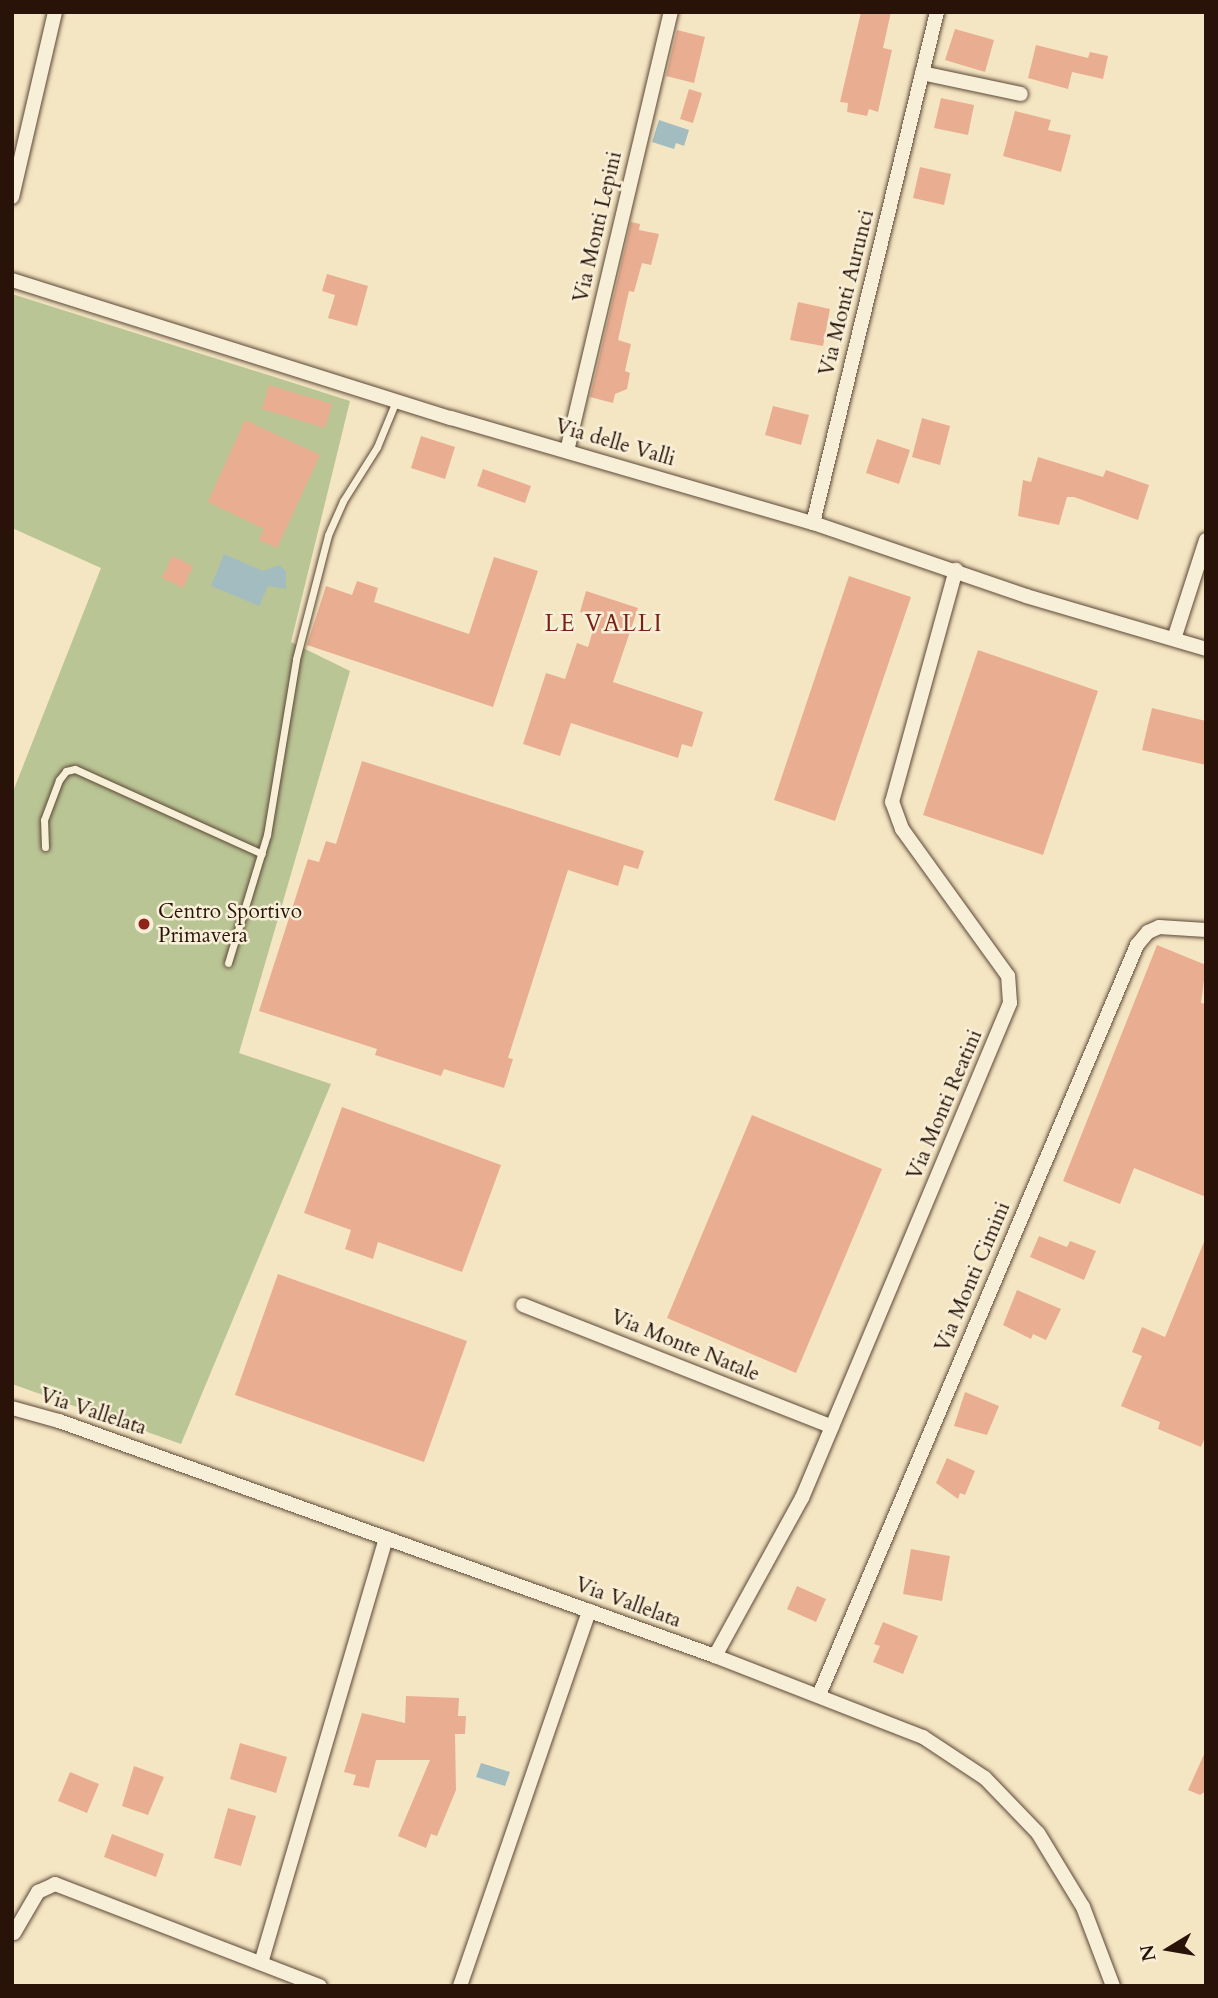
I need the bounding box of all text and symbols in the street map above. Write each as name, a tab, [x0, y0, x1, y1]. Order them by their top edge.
street label: Via Monti Lepini	[568, 149, 628, 305]
street label: Via Monti Aurunci	[814, 207, 880, 379]
street label: Via delle Valli	[552, 414, 678, 472]
district label: LE VALLI	[545, 610, 663, 638]
place label: Centro Sportivo Primavera	[158, 899, 302, 949]
marker: Centro Sportivo Primavera	[136, 916, 152, 932]
street label: Via Monti Reatini	[902, 1026, 988, 1184]
street label: Via Monti Cimini	[930, 1198, 1016, 1356]
street label: Via Monte Natale	[607, 1305, 763, 1387]
street label: Via Vallelata	[36, 1383, 150, 1441]
street label: Via Vallelata	[572, 1572, 684, 1634]
north arrow	[1134, 1914, 1204, 1984]
text: N	[1134, 1942, 1163, 1964]

